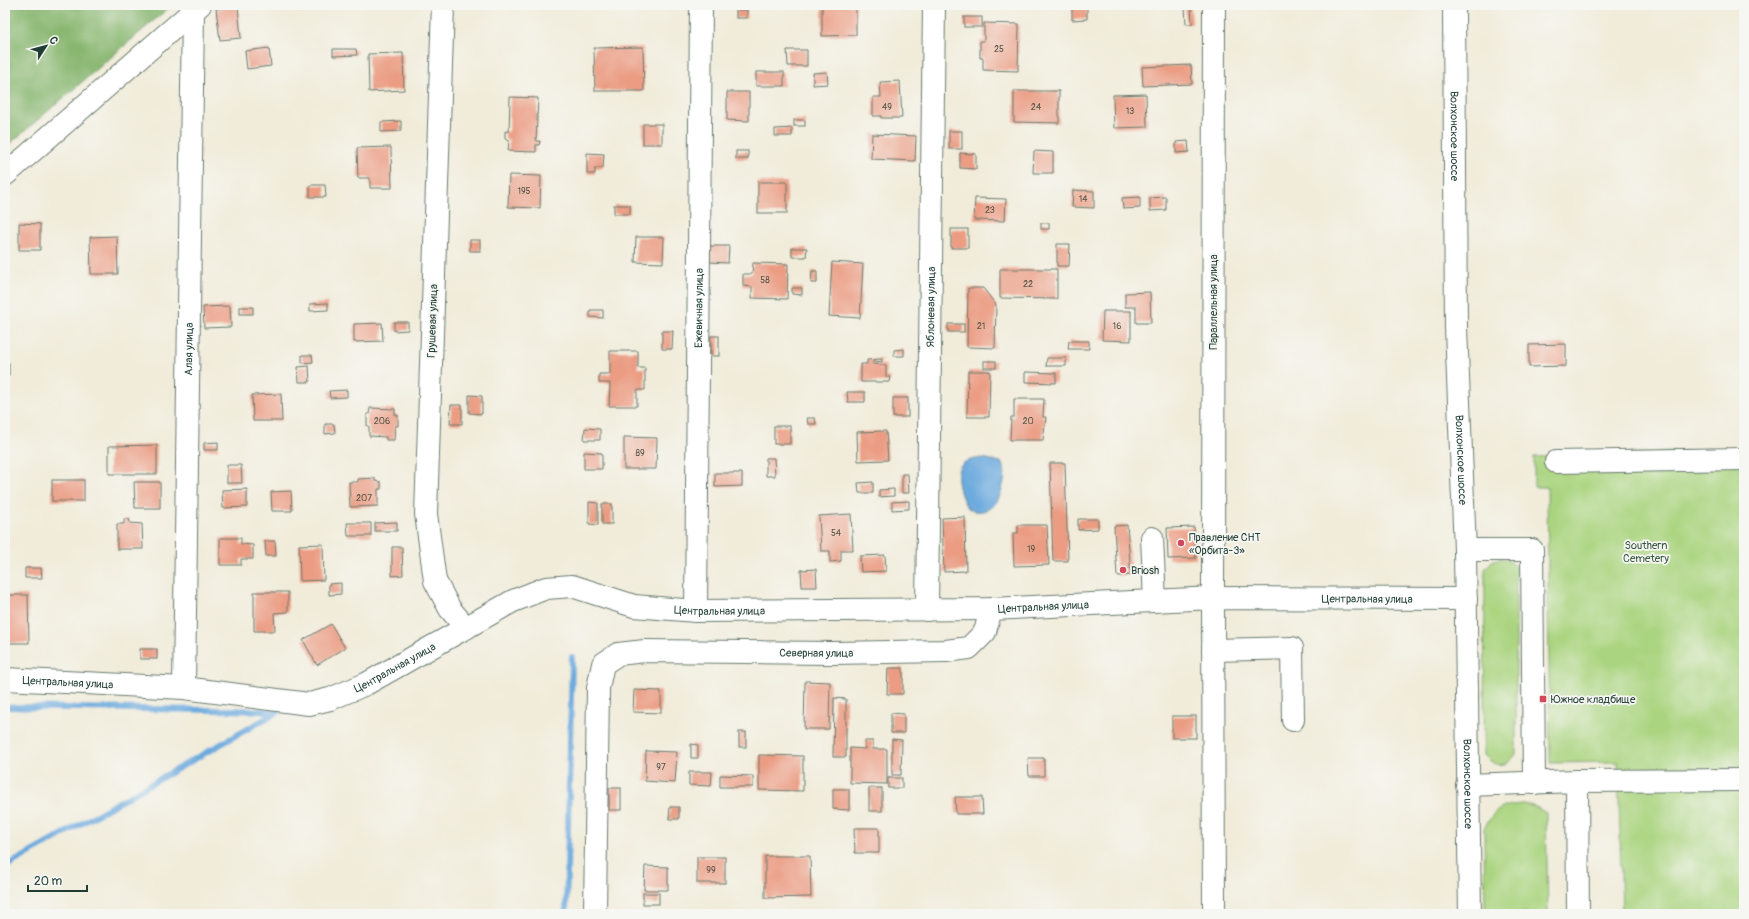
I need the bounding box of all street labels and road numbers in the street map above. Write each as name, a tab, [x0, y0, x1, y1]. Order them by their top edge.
street label: Волхонское шоссе	[1448, 91, 1461, 182]
street label: Параллельная улица	[1207, 254, 1220, 350]
street label: Яблоневая улица	[924, 267, 938, 348]
street label: Ежевичная улица	[692, 268, 706, 348]
street label: Грушевая улица	[425, 284, 440, 358]
street label: Алая улица	[182, 322, 196, 376]
street label: Волхонское шоссе	[1453, 415, 1469, 506]
street label: Центральная улица	[1322, 592, 1413, 606]
street label: Центральная улица	[998, 598, 1089, 616]
street label: Центральная улица	[673, 603, 765, 618]
street label: Центральная улица	[352, 640, 438, 695]
street label: Северная улица	[779, 646, 853, 660]
street label: Центральная улица	[22, 674, 114, 691]
street label: Волхонское шоссе	[1461, 739, 1475, 830]

